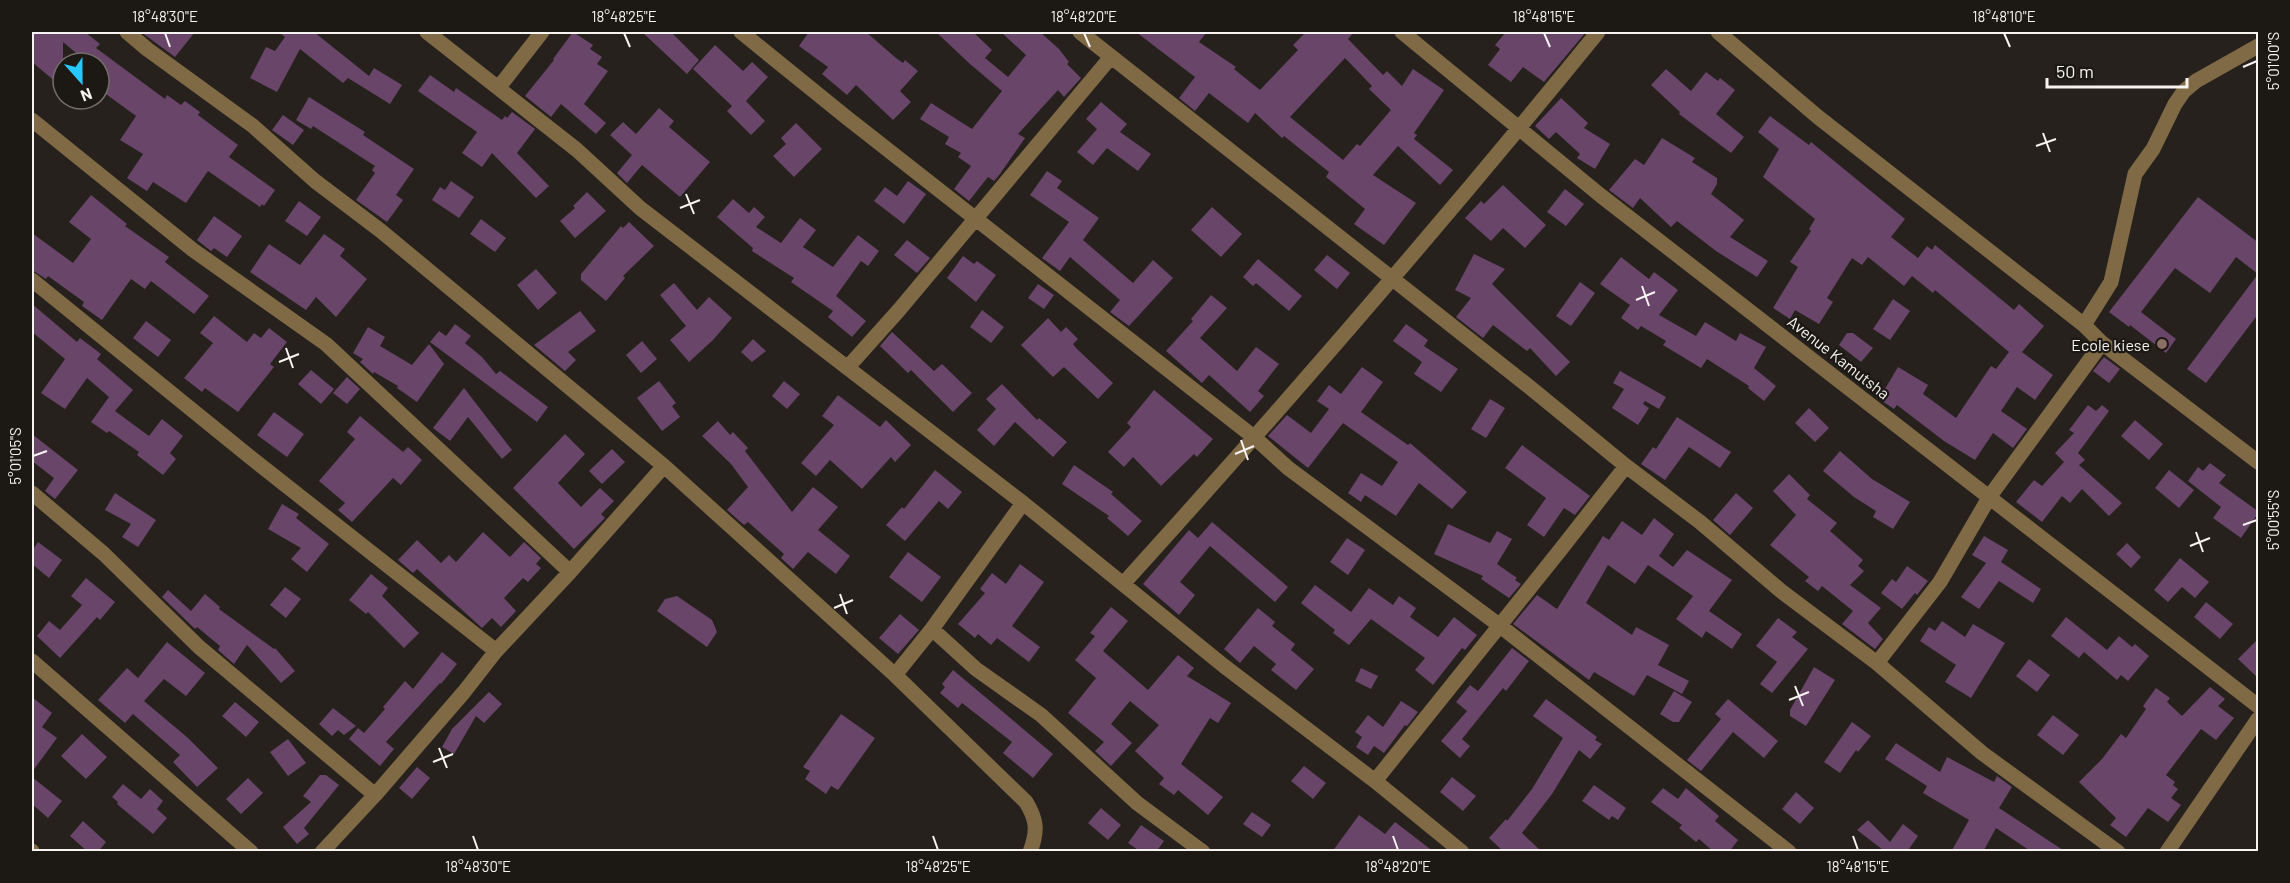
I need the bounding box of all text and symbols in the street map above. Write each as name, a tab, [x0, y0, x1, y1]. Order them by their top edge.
text: 18°48'30"E	[132, 7, 198, 25]
text: 18°48'25"E	[591, 7, 657, 25]
text: 18°48'20"E	[1051, 7, 1117, 25]
text: 18°48'15"E	[1513, 7, 1575, 25]
text: 18°48'10"E	[1972, 7, 2036, 25]
text: 5°01'00"S	[2264, 32, 2282, 90]
north arrow	[51, 51, 111, 111]
scale bar	[2047, 51, 2186, 89]
text: 50 m	[2056, 60, 2094, 82]
text: N	[78, 85, 95, 106]
street label: Avenue Kamutsha	[1784, 311, 1894, 403]
place label: Ecole kiese	[2071, 335, 2150, 354]
marker: Ecole kiese	[2155, 337, 2169, 351]
text: 5°01'05"S	[6, 427, 24, 485]
text: 5°00'55"S	[2264, 490, 2282, 550]
text: 18°48'30"E	[445, 857, 511, 875]
text: 18°48'25"E	[905, 857, 971, 875]
text: 18°48'20"E	[1365, 857, 1431, 875]
text: 18°48'15"E	[1827, 857, 1889, 875]

